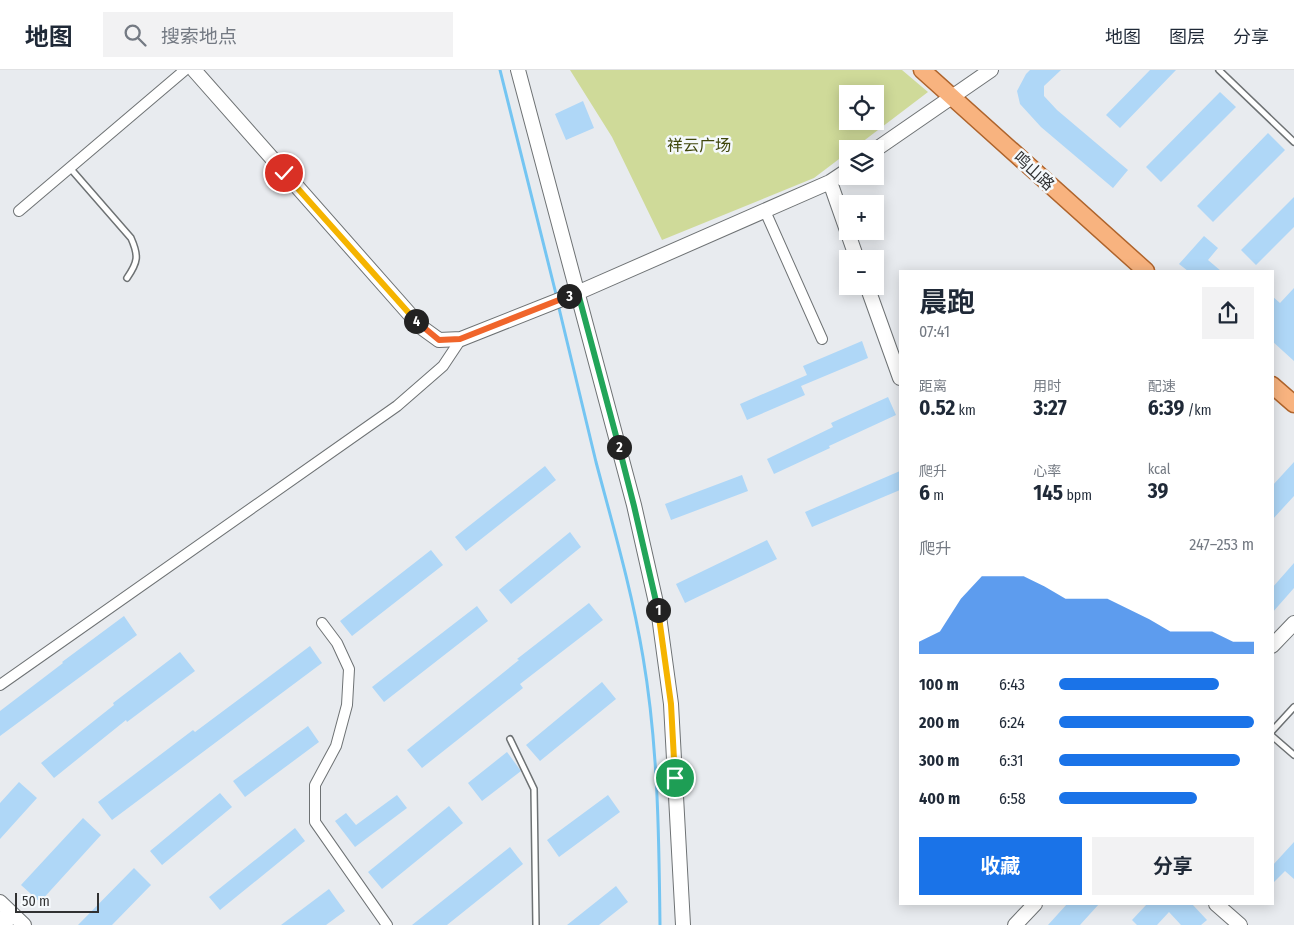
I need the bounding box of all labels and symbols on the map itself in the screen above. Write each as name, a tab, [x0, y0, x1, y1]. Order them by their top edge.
park label: 祥云广场	[667, 136, 731, 155]
street label: 鸣山路	[1010, 148, 1058, 194]
pin	[263, 152, 305, 194]
pin: 3	[556, 284, 582, 308]
pin: 4	[404, 308, 428, 334]
pin: 2	[606, 434, 632, 460]
pin: 1	[646, 598, 670, 622]
pin	[654, 757, 696, 799]
scale bar	[15, 890, 99, 913]

